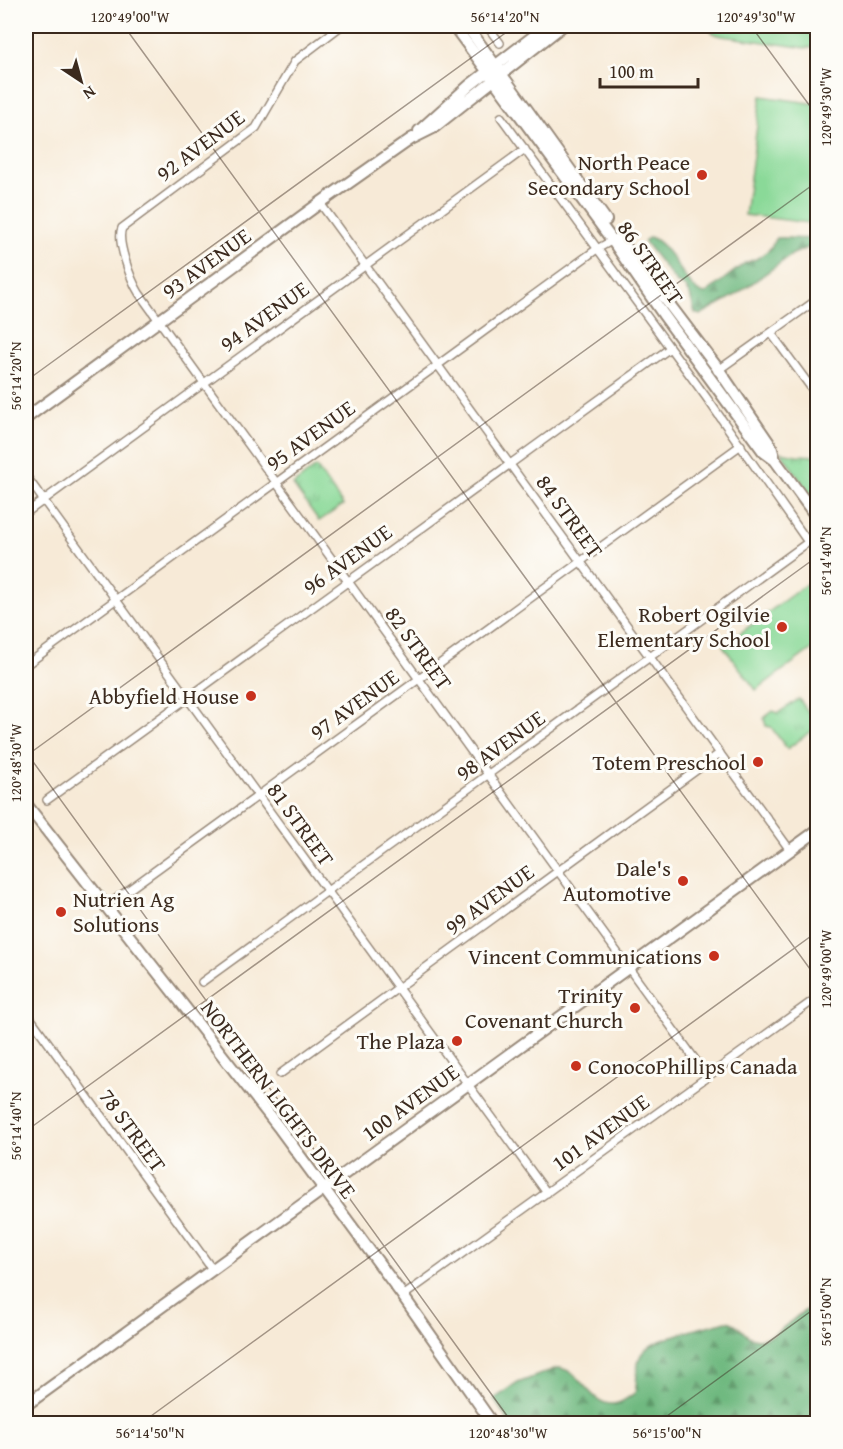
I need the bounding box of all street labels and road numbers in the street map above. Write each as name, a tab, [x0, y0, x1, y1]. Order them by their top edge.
street label: 92 AVENUE	[149, 101, 251, 189]
street label: 86 STREET	[610, 213, 692, 311]
street label: 93 AVENUE	[155, 220, 257, 306]
street label: 94 AVENUE	[213, 273, 315, 359]
street label: 95 AVENUE	[259, 392, 361, 478]
street label: 84 STREET	[529, 468, 611, 564]
street label: 96 AVENUE	[296, 516, 398, 602]
street label: 82 STREET	[378, 600, 460, 696]
street label: 97 AVENUE	[303, 661, 405, 747]
street label: 98 AVENUE	[449, 702, 551, 788]
street label: 81 STREET	[260, 776, 342, 872]
street label: 99 AVENUE	[438, 856, 540, 942]
street label: NORTHERN LIGHTS DRIVE	[194, 993, 364, 1205]
street label: 100 AVENUE	[355, 1056, 465, 1148]
street label: 78 STREET	[92, 1082, 174, 1178]
street label: 101 AVENUE	[545, 1086, 655, 1178]

